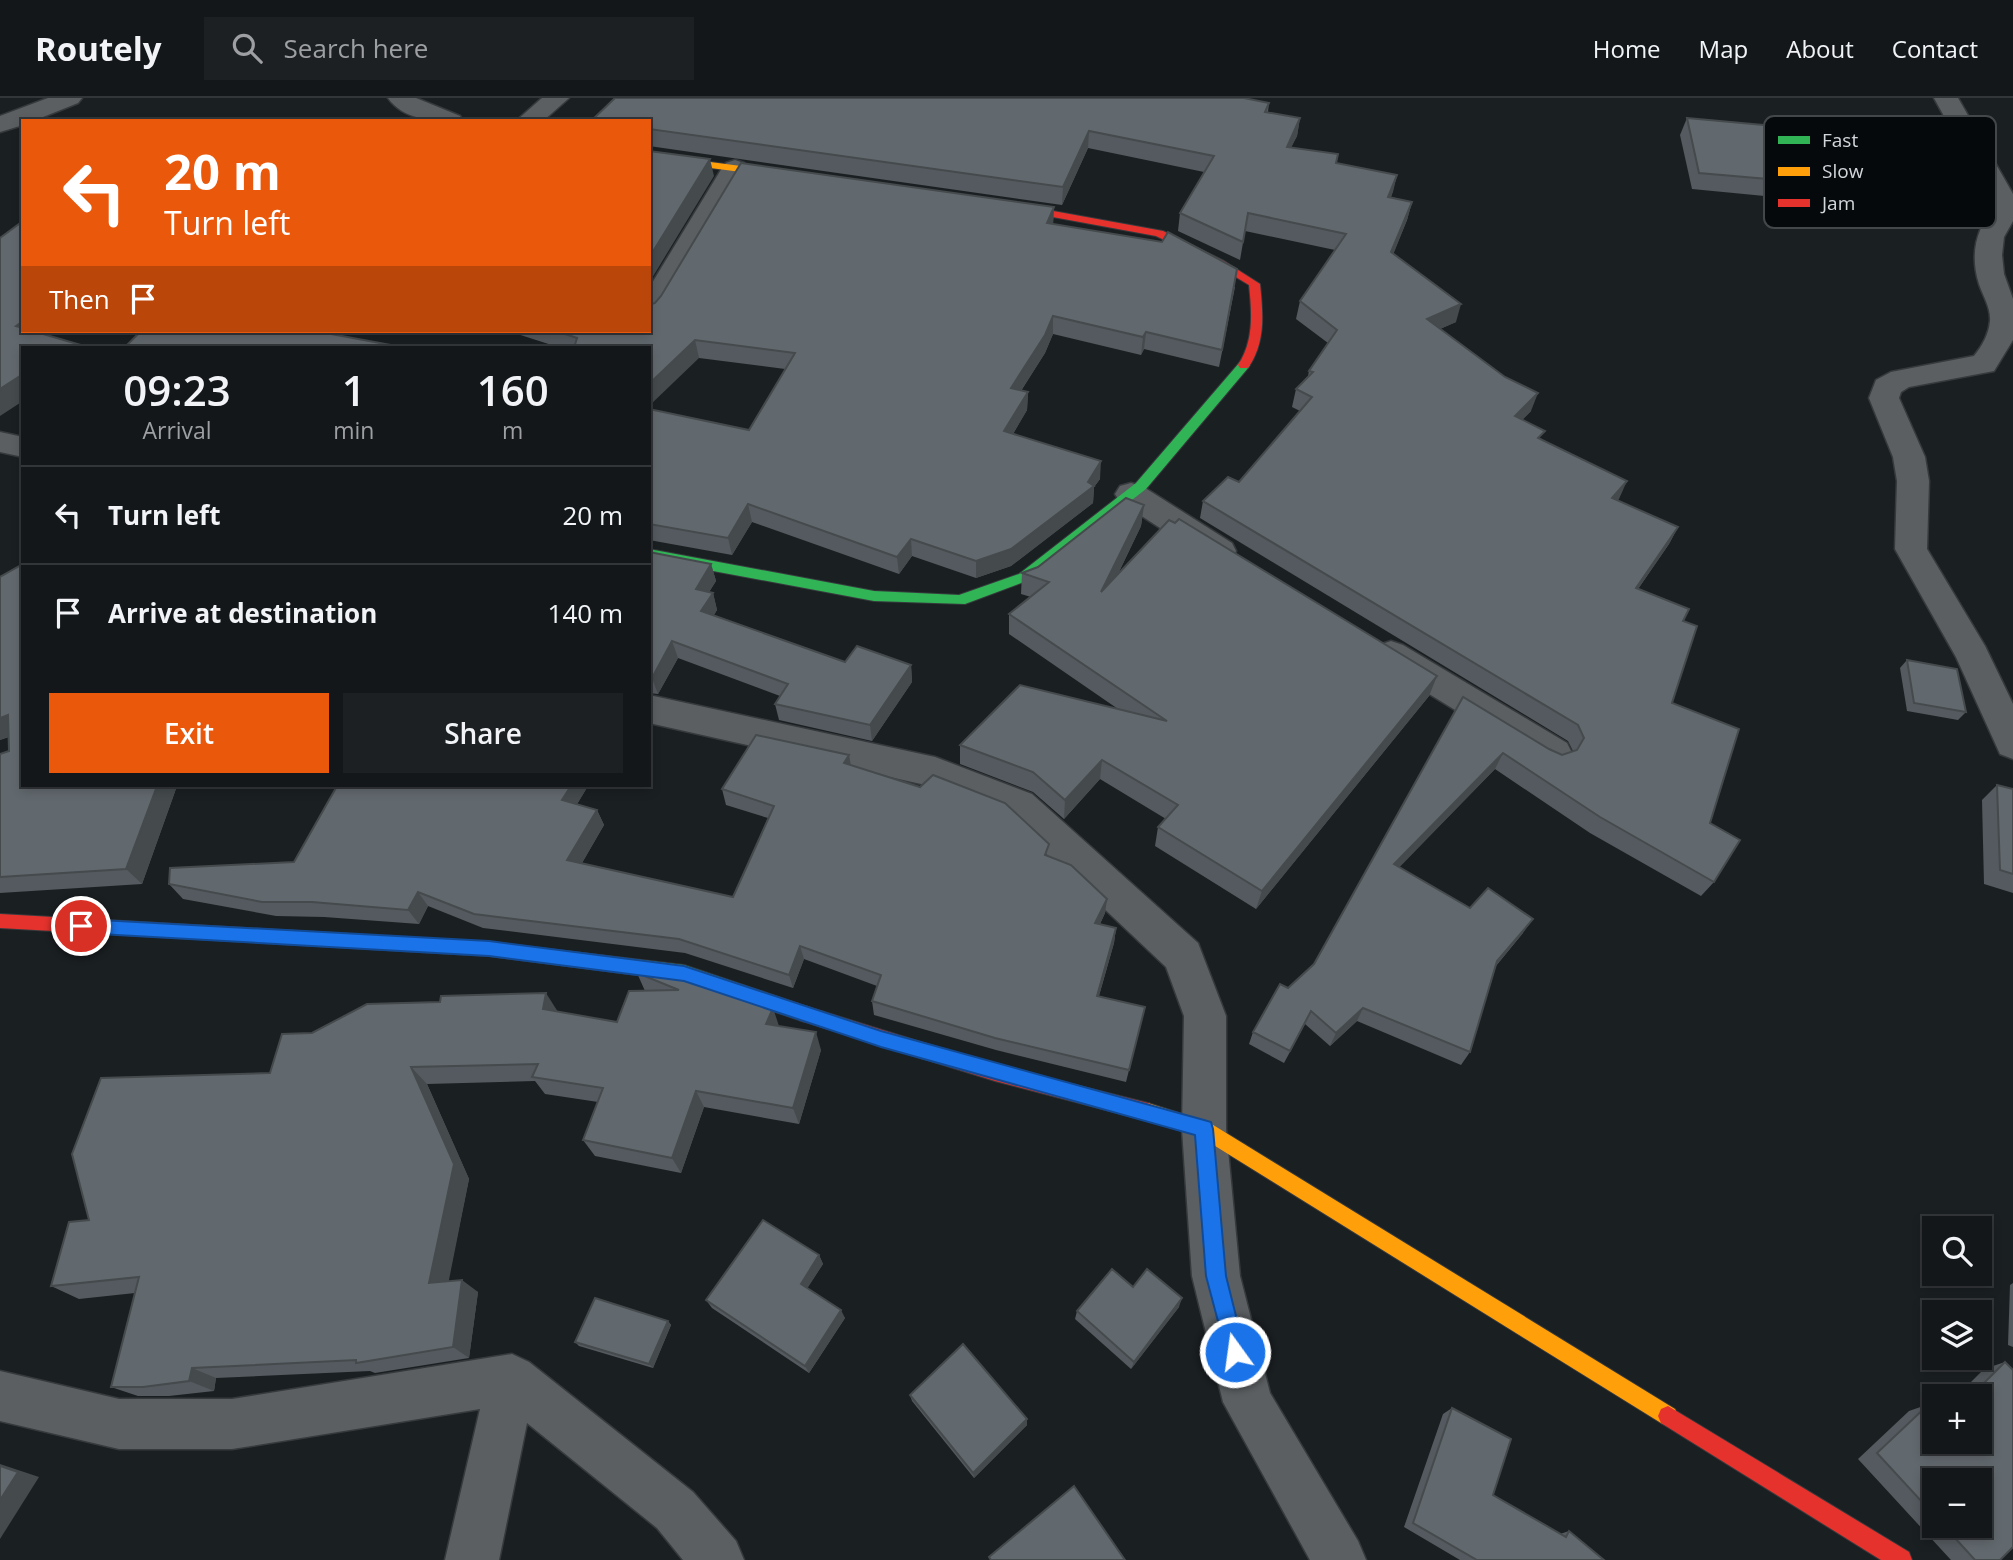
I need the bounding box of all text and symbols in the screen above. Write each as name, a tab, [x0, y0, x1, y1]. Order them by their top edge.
search box	[204, 17, 694, 80]
text: Routely	[35, 26, 162, 71]
icon: search	[228, 29, 266, 67]
text: Search here	[284, 30, 428, 66]
text: Home	[1593, 32, 1661, 65]
text: Map	[1699, 32, 1748, 65]
text: About	[1786, 32, 1854, 65]
text: Contact	[1892, 32, 1978, 65]
legend	[1764, 116, 1996, 228]
text: Fast	[1822, 127, 1858, 153]
text: 20 m	[164, 138, 281, 204]
icon: left	[49, 147, 140, 238]
text: Slow	[1822, 158, 1864, 184]
text: Jam	[1820, 190, 1855, 216]
text: Turn left	[164, 201, 290, 244]
icon: arrive	[124, 280, 162, 318]
text: Then	[49, 281, 110, 317]
text: 09:23	[123, 361, 231, 418]
text: 1	[342, 361, 366, 418]
text: 160	[477, 361, 549, 418]
text: Arrival	[142, 414, 212, 446]
text: min	[333, 414, 374, 446]
text: m	[502, 414, 523, 446]
icon: left	[49, 496, 87, 534]
text: Turn left	[108, 497, 220, 533]
text: 20 m	[562, 497, 623, 533]
icon: arrive	[49, 594, 87, 632]
text: Arrive at destination	[108, 595, 377, 631]
text: 140 m	[548, 595, 623, 631]
button: Exit	[49, 693, 329, 773]
button: Share	[343, 693, 623, 773]
pin	[51, 896, 111, 956]
icon: arrive	[62, 907, 100, 945]
map controls	[1922, 1216, 1992, 1538]
button: search	[1922, 1216, 1992, 1286]
button: layers	[1922, 1300, 1992, 1370]
position arrow	[1198, 1315, 1272, 1389]
button: +	[1922, 1384, 1992, 1454]
button: −	[1922, 1468, 1992, 1538]

